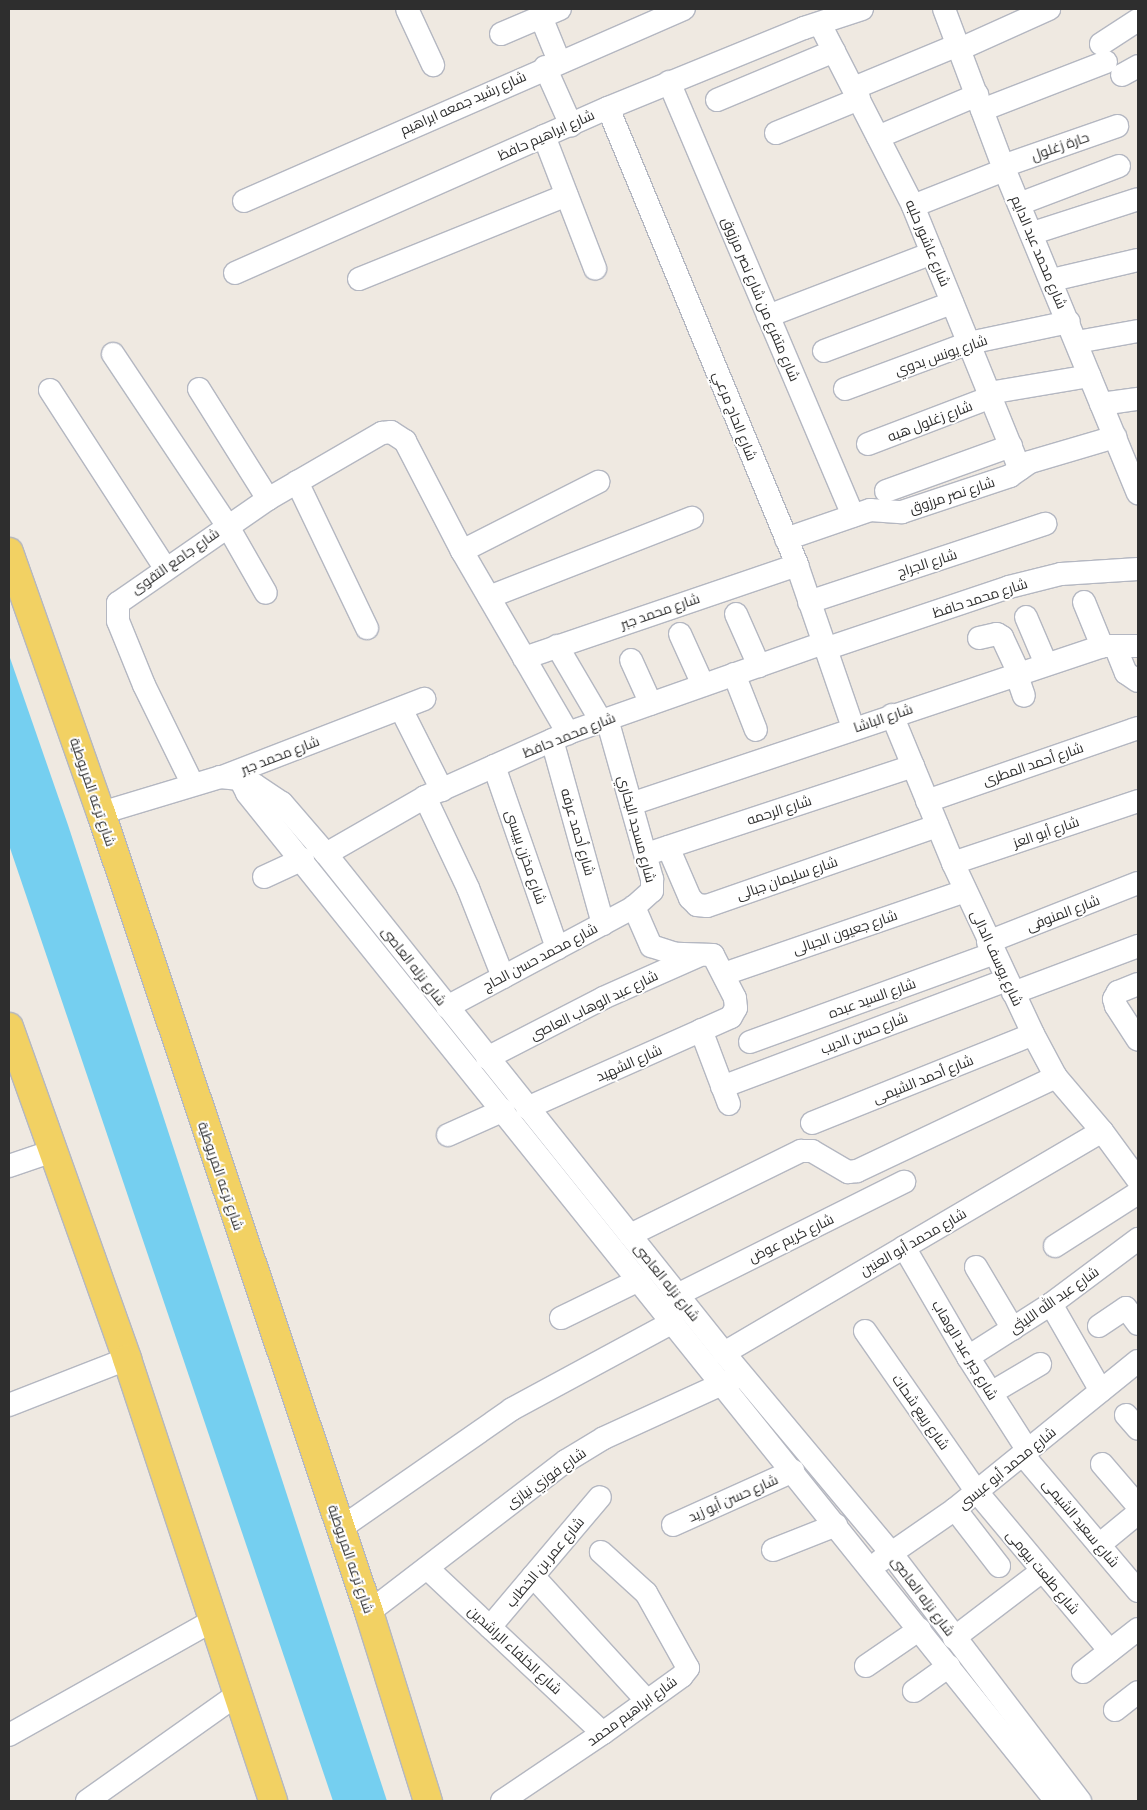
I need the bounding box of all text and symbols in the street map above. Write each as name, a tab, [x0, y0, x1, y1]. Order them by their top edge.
street label: شارع رشيد جمعه ابراهيم	[397, 68, 529, 138]
street label: شارع ابراهيم حافظ	[495, 106, 597, 164]
street label: حارة زغلول	[1029, 128, 1091, 164]
street label: شارع محمد عبد الدايم	[1008, 193, 1070, 311]
street label: شارع عاشور حلبه	[902, 197, 954, 289]
street label: شارع متفرع من شارع نصر مرزوق	[719, 214, 803, 384]
street label: شارع يونس بدوي	[892, 331, 990, 379]
street label: شارع الحاج مرعي	[709, 369, 761, 463]
street label: شارع زغلول هبه	[885, 397, 975, 445]
street label: شارع نصر مرزوق	[907, 473, 997, 517]
street label: شارع جامع التقوى	[128, 524, 222, 598]
street label: شارع الجراج	[895, 545, 959, 581]
street label: شارع محمد حافظ	[930, 575, 1030, 621]
street label: شارع محمد جبر	[618, 590, 702, 632]
street label: شارع الباشا	[851, 700, 915, 736]
street label: شارع محمد حافظ	[520, 709, 618, 761]
street label: شارع محمد جبر	[238, 732, 322, 778]
street label: شارع ترعه المريوطية	[67, 735, 119, 849]
street label: شارع أحمد المطرى	[980, 739, 1086, 789]
street label: شارع مسجد البخاري	[615, 774, 659, 884]
street label: شارع أحمد عرفه	[557, 786, 599, 878]
street label: شارع الرحمه	[745, 792, 813, 828]
street label: شارع مخزن بيبسى	[502, 808, 550, 906]
street label: شارع أبو العز	[1011, 813, 1081, 851]
street label: شارع سليمان جبالى	[734, 853, 840, 903]
street label: شارع المنوفى	[1024, 891, 1102, 935]
street label: شارع جعيون الجبالى	[790, 906, 900, 958]
street label: شارع يوسف الدالى	[967, 907, 1027, 1009]
street label: شارع محمد حسن الحاج	[480, 920, 600, 994]
street label: شارع نزله العاصى	[378, 923, 450, 1009]
street label: شارع عبد الوهاب العاصى	[527, 967, 661, 1043]
street label: شارع السيد عبده	[826, 974, 918, 1022]
street label: شارع حسن الديب	[818, 1009, 910, 1057]
street label: شارع الشهيد	[593, 1041, 665, 1085]
street label: شارع أحمد الشيمى	[870, 1051, 976, 1107]
street label: شارع ترعه المريوطية	[195, 1119, 247, 1233]
street label: شارع محمد أبو العنين	[857, 1205, 969, 1279]
street label: شارع كريم عوض	[746, 1210, 836, 1266]
street label: شارع نزله العاصى	[630, 1240, 704, 1324]
street label: شارع عبد الله الليثى	[1006, 1263, 1102, 1337]
street label: شارع جبر عبد الوهاب	[929, 1297, 1001, 1403]
street label: شارع ربيع شحات	[889, 1371, 953, 1453]
street label: شارع محمد أبو عيسى	[955, 1423, 1059, 1513]
street label: شارع فوزي نيازى	[503, 1444, 589, 1512]
street label: شارع حسن أبو زيد	[686, 1471, 780, 1525]
street label: شارع سعيد الشيمى	[1039, 1475, 1123, 1571]
street label: شارع ترعه المريوطية	[325, 1502, 377, 1616]
street label: شارع عمر بن الخطاب	[502, 1513, 588, 1611]
street label: شارع طلعت بيومى	[1003, 1526, 1083, 1618]
street label: شارع نزله العاصى	[888, 1553, 958, 1639]
street label: شارع الخلفاء الراشدين	[465, 1602, 565, 1698]
street label: شارع ابراهيم محمد	[584, 1673, 680, 1749]

